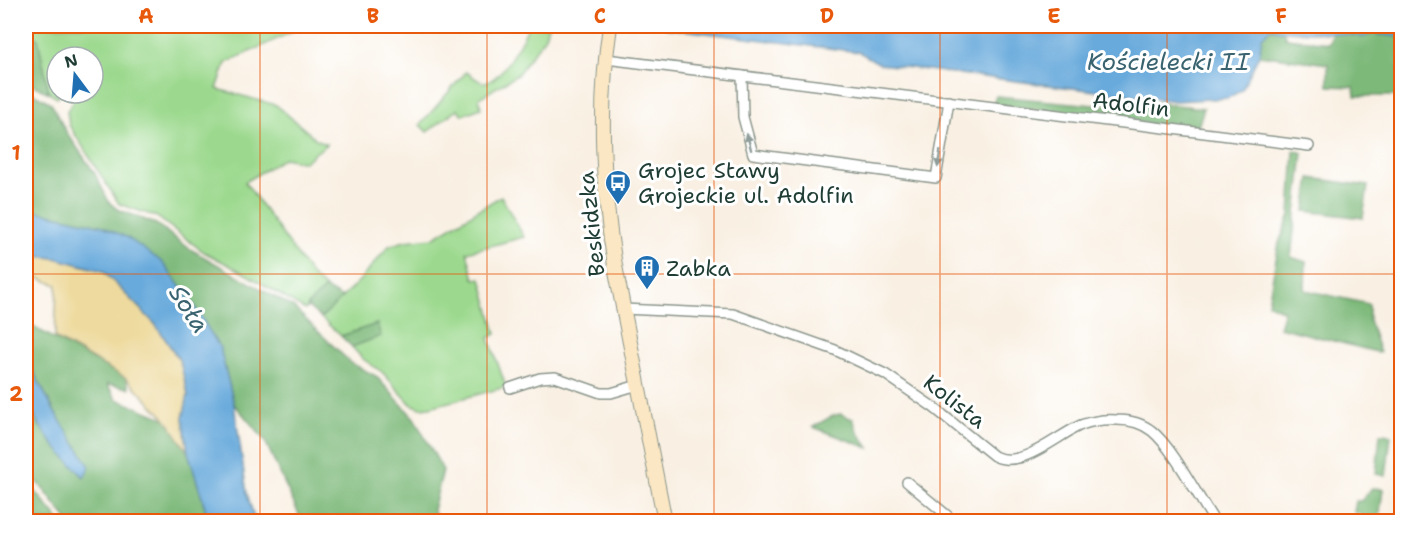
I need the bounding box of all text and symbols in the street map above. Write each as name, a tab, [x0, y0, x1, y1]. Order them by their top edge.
text: A	[138, 3, 154, 29]
text: B	[367, 3, 379, 29]
text: C	[594, 3, 606, 29]
text: D	[820, 3, 834, 29]
text: E	[1047, 3, 1061, 29]
text: F	[1275, 3, 1287, 29]
north arrow	[45, 45, 105, 105]
water label: Kościelecki II	[1087, 46, 1251, 78]
text: N	[62, 49, 80, 73]
street label: Adolfin	[1091, 85, 1171, 124]
one-way arrow	[744, 133, 754, 151]
text: 1	[11, 140, 21, 166]
one-way arrow	[934, 150, 943, 169]
place label: Grojec Stawy Grojeckie ul. Adolfin	[638, 156, 854, 210]
bus stop icon: Grojec Stawy Grojeckie ul. Adolfin	[603, 168, 633, 206]
street label: Beskidzka	[572, 170, 611, 278]
building icon: Zabka	[632, 253, 662, 291]
place label: Zabka	[666, 254, 731, 283]
water label: Soła	[162, 279, 216, 339]
street label: Kolista	[917, 368, 992, 435]
text: 2	[9, 381, 23, 407]

